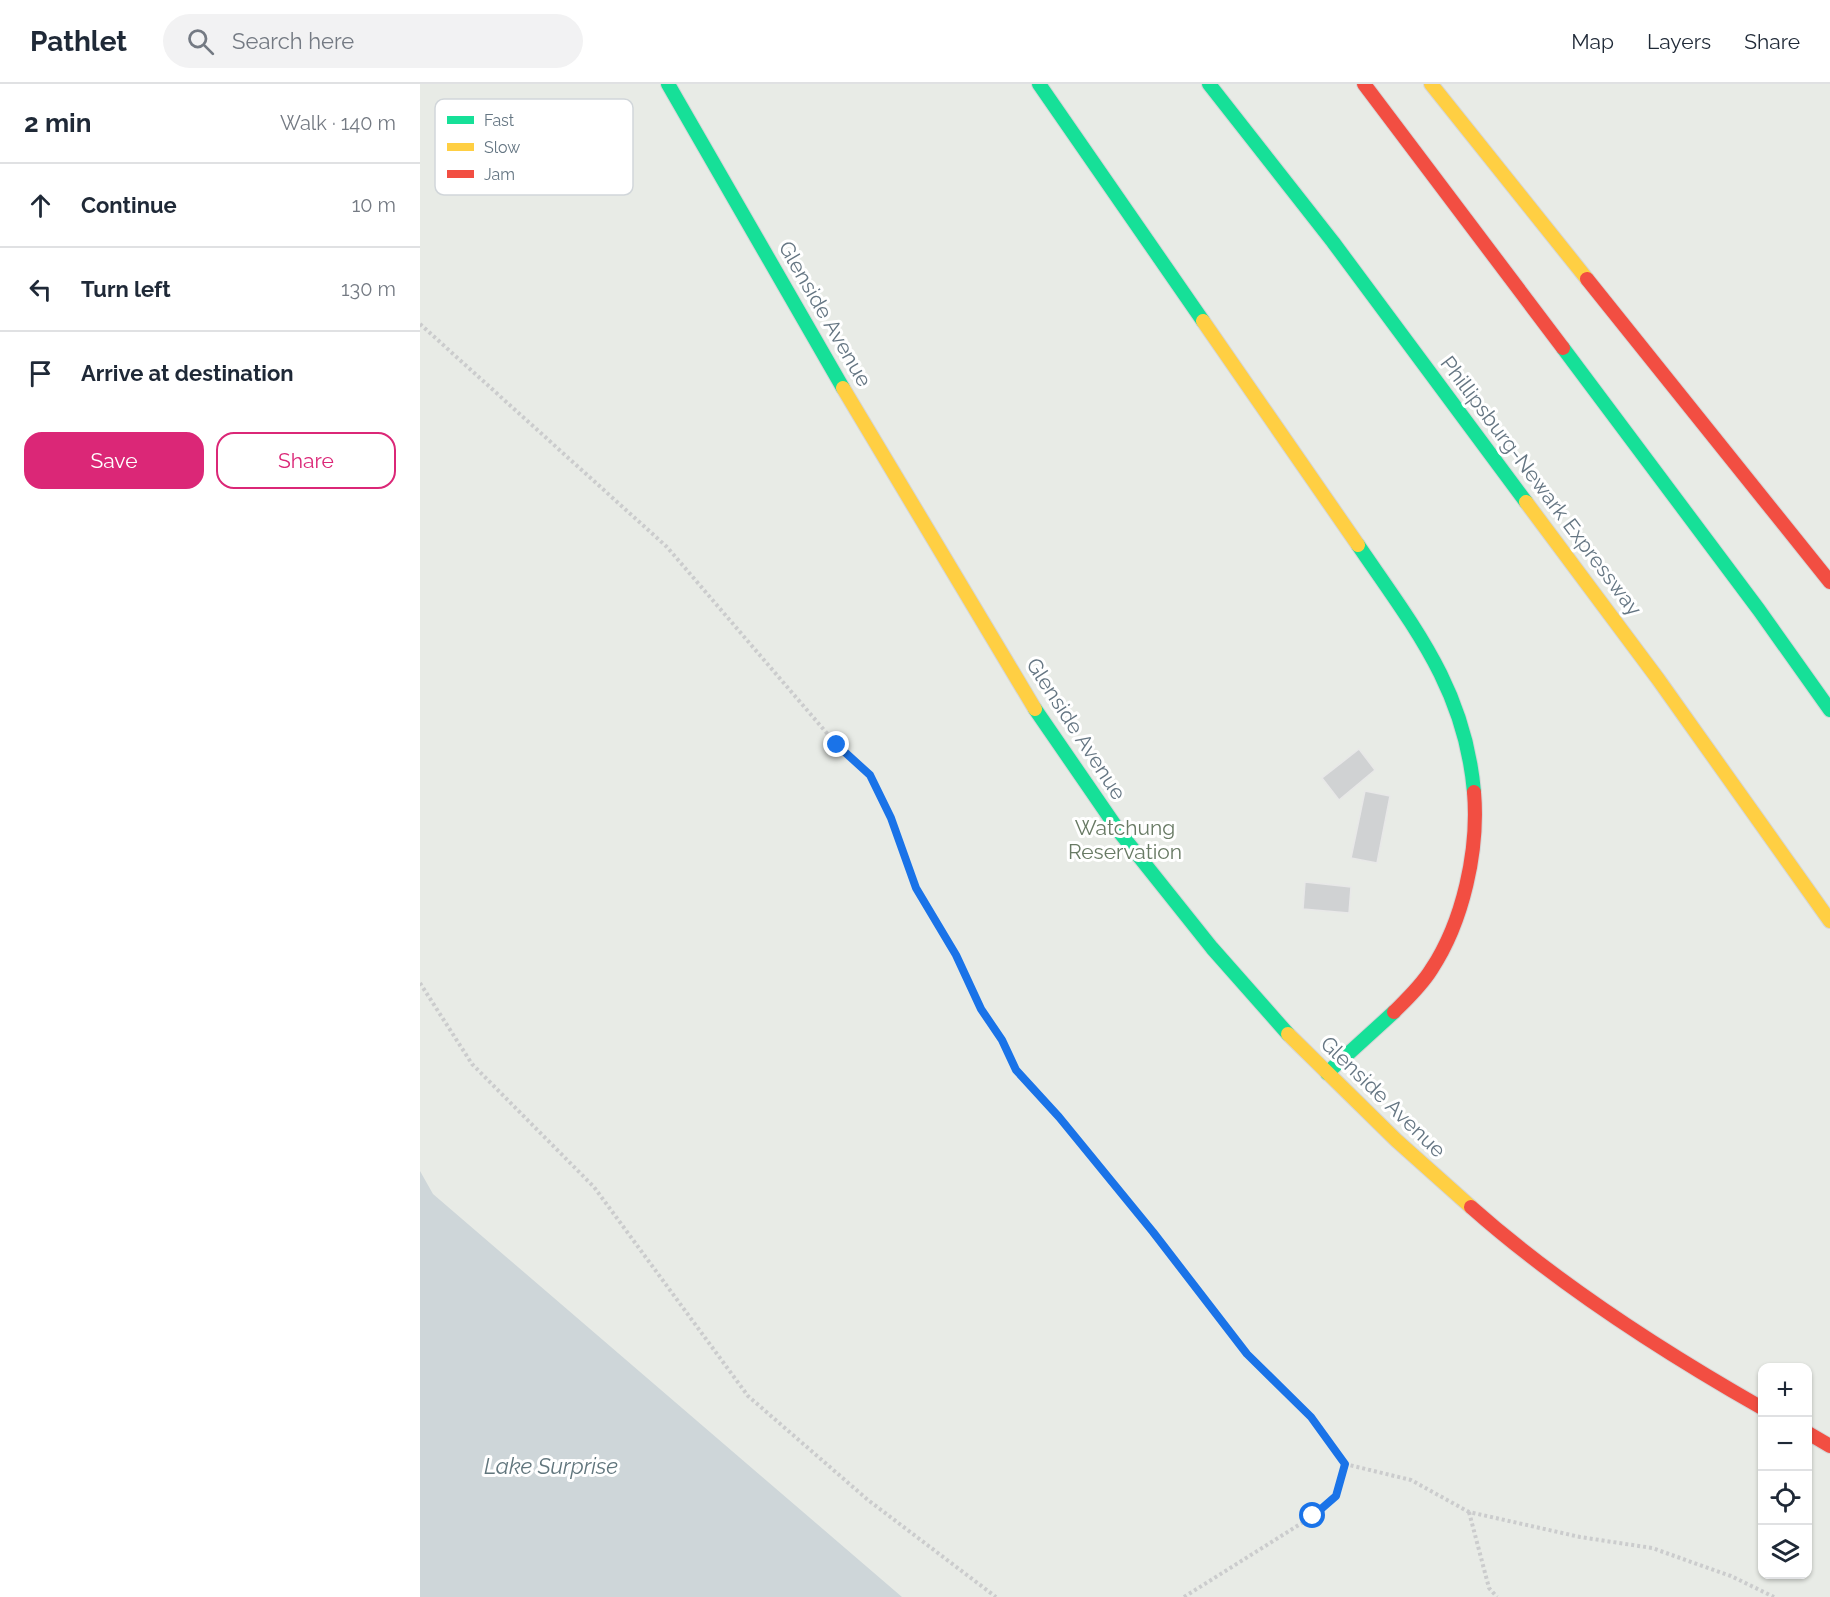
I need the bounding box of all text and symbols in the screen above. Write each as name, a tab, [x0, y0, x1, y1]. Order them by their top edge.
search box	[163, 14, 583, 68]
text: Pathlet	[30, 25, 127, 58]
icon: search	[184, 25, 217, 58]
text: Search here	[232, 28, 354, 54]
text: Map	[1571, 29, 1614, 54]
text: Layers	[1647, 29, 1711, 54]
text: Share	[1744, 29, 1800, 54]
legend	[435, 99, 633, 195]
text: 2 min	[24, 108, 91, 138]
text: Walk · 140 m	[280, 111, 396, 135]
text: Fast	[484, 111, 515, 130]
text: Slow	[484, 138, 520, 157]
text: Jam	[484, 165, 515, 184]
icon: ahead	[24, 189, 57, 222]
text: Continue	[81, 192, 177, 218]
text: 10 m	[352, 193, 396, 217]
street label: Glenside Avenue	[774, 237, 877, 391]
icon: left	[24, 273, 57, 306]
text: Turn left	[81, 276, 171, 302]
text: 130 m	[341, 277, 396, 301]
street label: Phillipsburg-Newark Expressway	[1436, 351, 1647, 620]
icon: arrive	[24, 357, 57, 390]
text: Arrive at destination	[81, 360, 294, 386]
button: Save	[24, 432, 204, 489]
button: Share	[216, 432, 396, 489]
street label: Glenside Avenue	[1021, 653, 1132, 804]
route end	[823, 731, 849, 757]
park label: Watchung Reservation	[1068, 815, 1182, 864]
street label: Glenside Avenue	[1316, 1031, 1451, 1163]
map controls	[1758, 1363, 1812, 1579]
button: +	[1758, 1363, 1812, 1417]
button: −	[1758, 1417, 1812, 1471]
water label: Lake Surprise	[484, 1453, 618, 1479]
button: locate	[1758, 1471, 1812, 1525]
route start	[1299, 1502, 1325, 1528]
button: layers	[1758, 1525, 1812, 1579]

